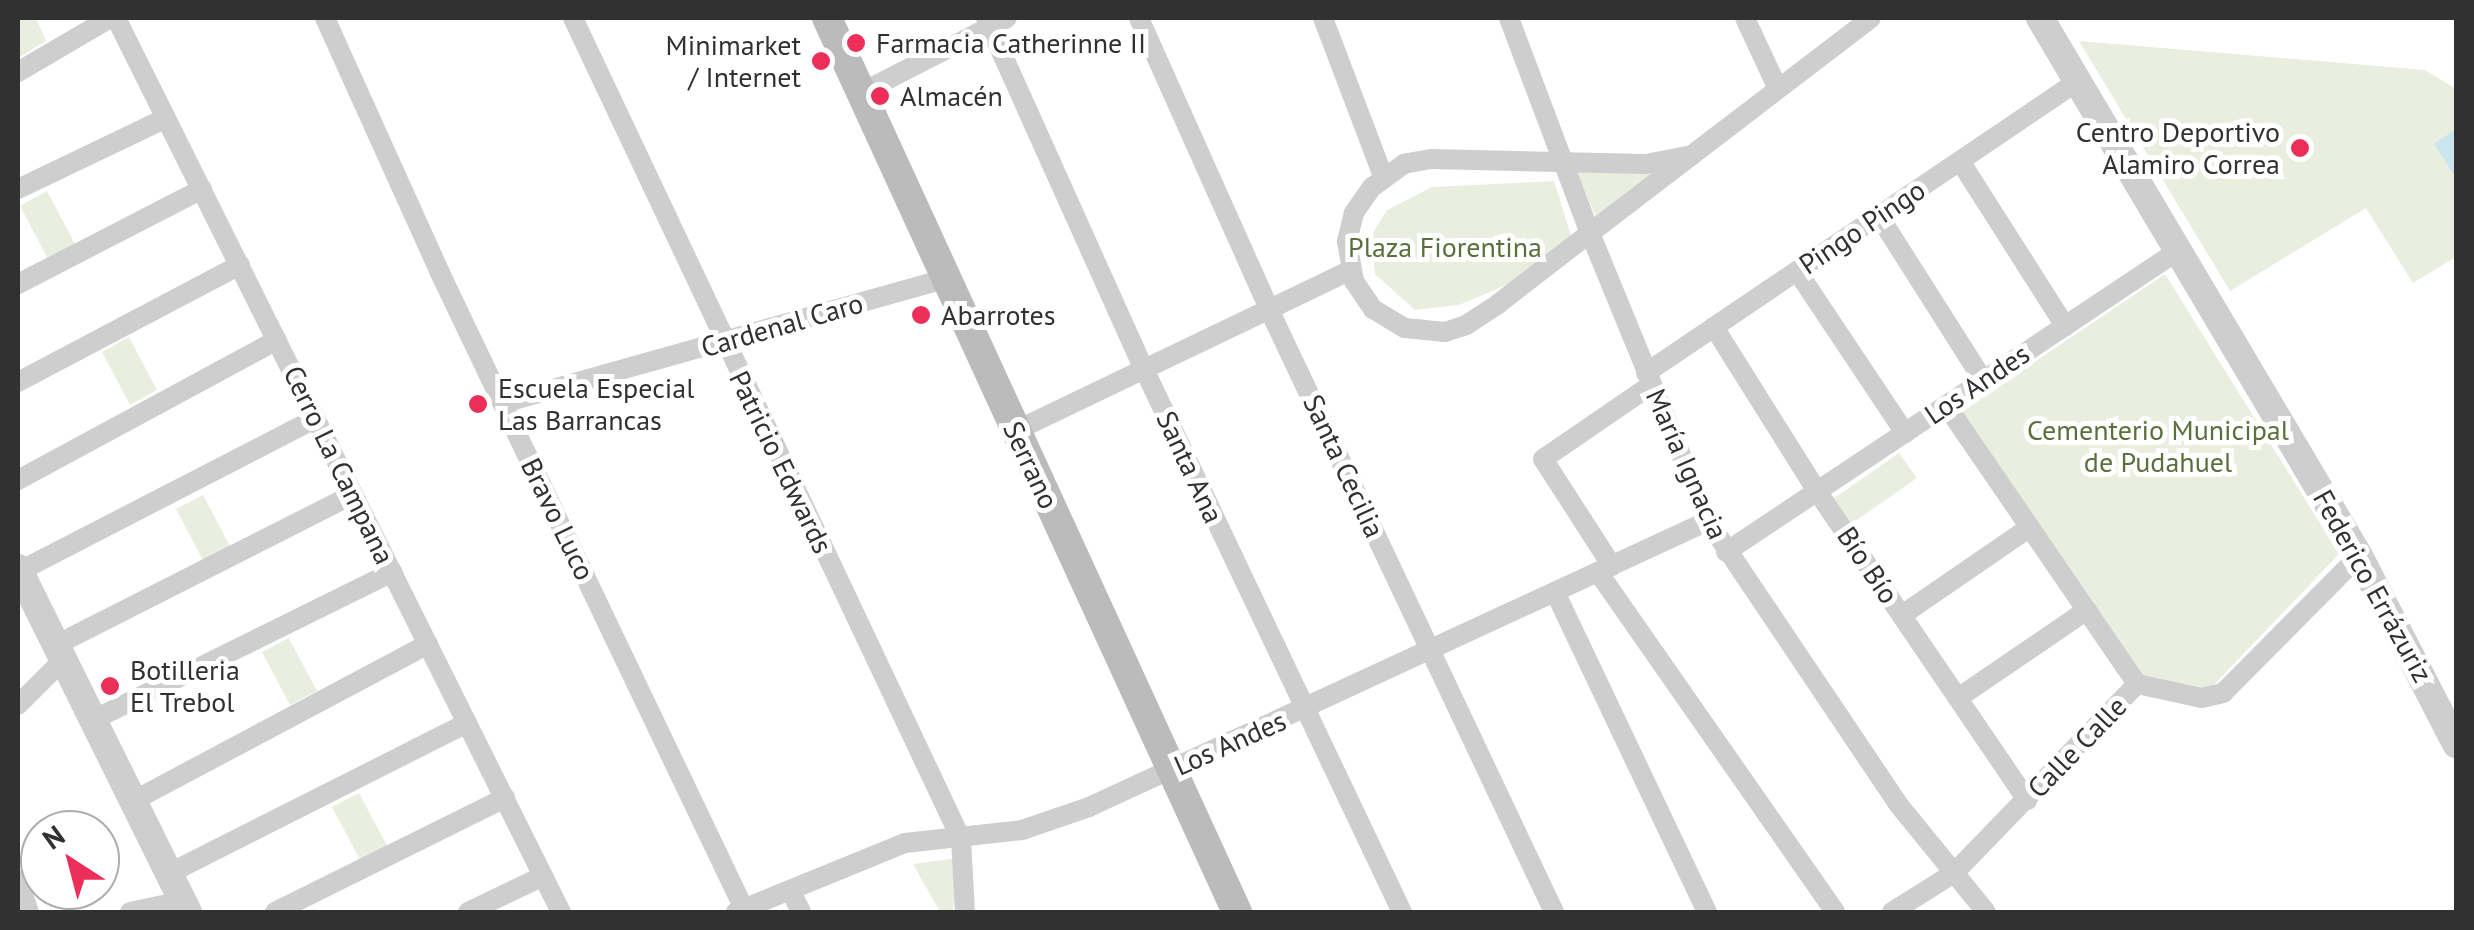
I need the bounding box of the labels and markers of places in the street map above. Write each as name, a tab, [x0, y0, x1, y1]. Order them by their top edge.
place label: Farmacia Catherinne II	[876, 26, 1146, 60]
place label: Minimarket / Internet	[666, 28, 801, 94]
marker: Farmacia Catherinne II	[845, 32, 867, 54]
marker: Minimarket / Internet	[810, 50, 832, 72]
place label: Almacén	[900, 79, 1003, 113]
marker: Almacén	[869, 85, 891, 107]
place label: Centro Deportivo Alamiro Correa	[2076, 115, 2280, 181]
marker: Centro Deportivo Alamiro Correa	[2289, 137, 2311, 159]
place label: Abarrotes	[941, 298, 1056, 332]
marker: Abarrotes	[910, 304, 932, 326]
place label: Escuela Especial Las Barrancas	[498, 371, 694, 437]
marker: Escuela Especial Las Barrancas	[467, 393, 489, 415]
place label: Botilleria El Trebol	[130, 653, 240, 719]
marker: Botilleria El Trebol	[99, 675, 121, 697]

